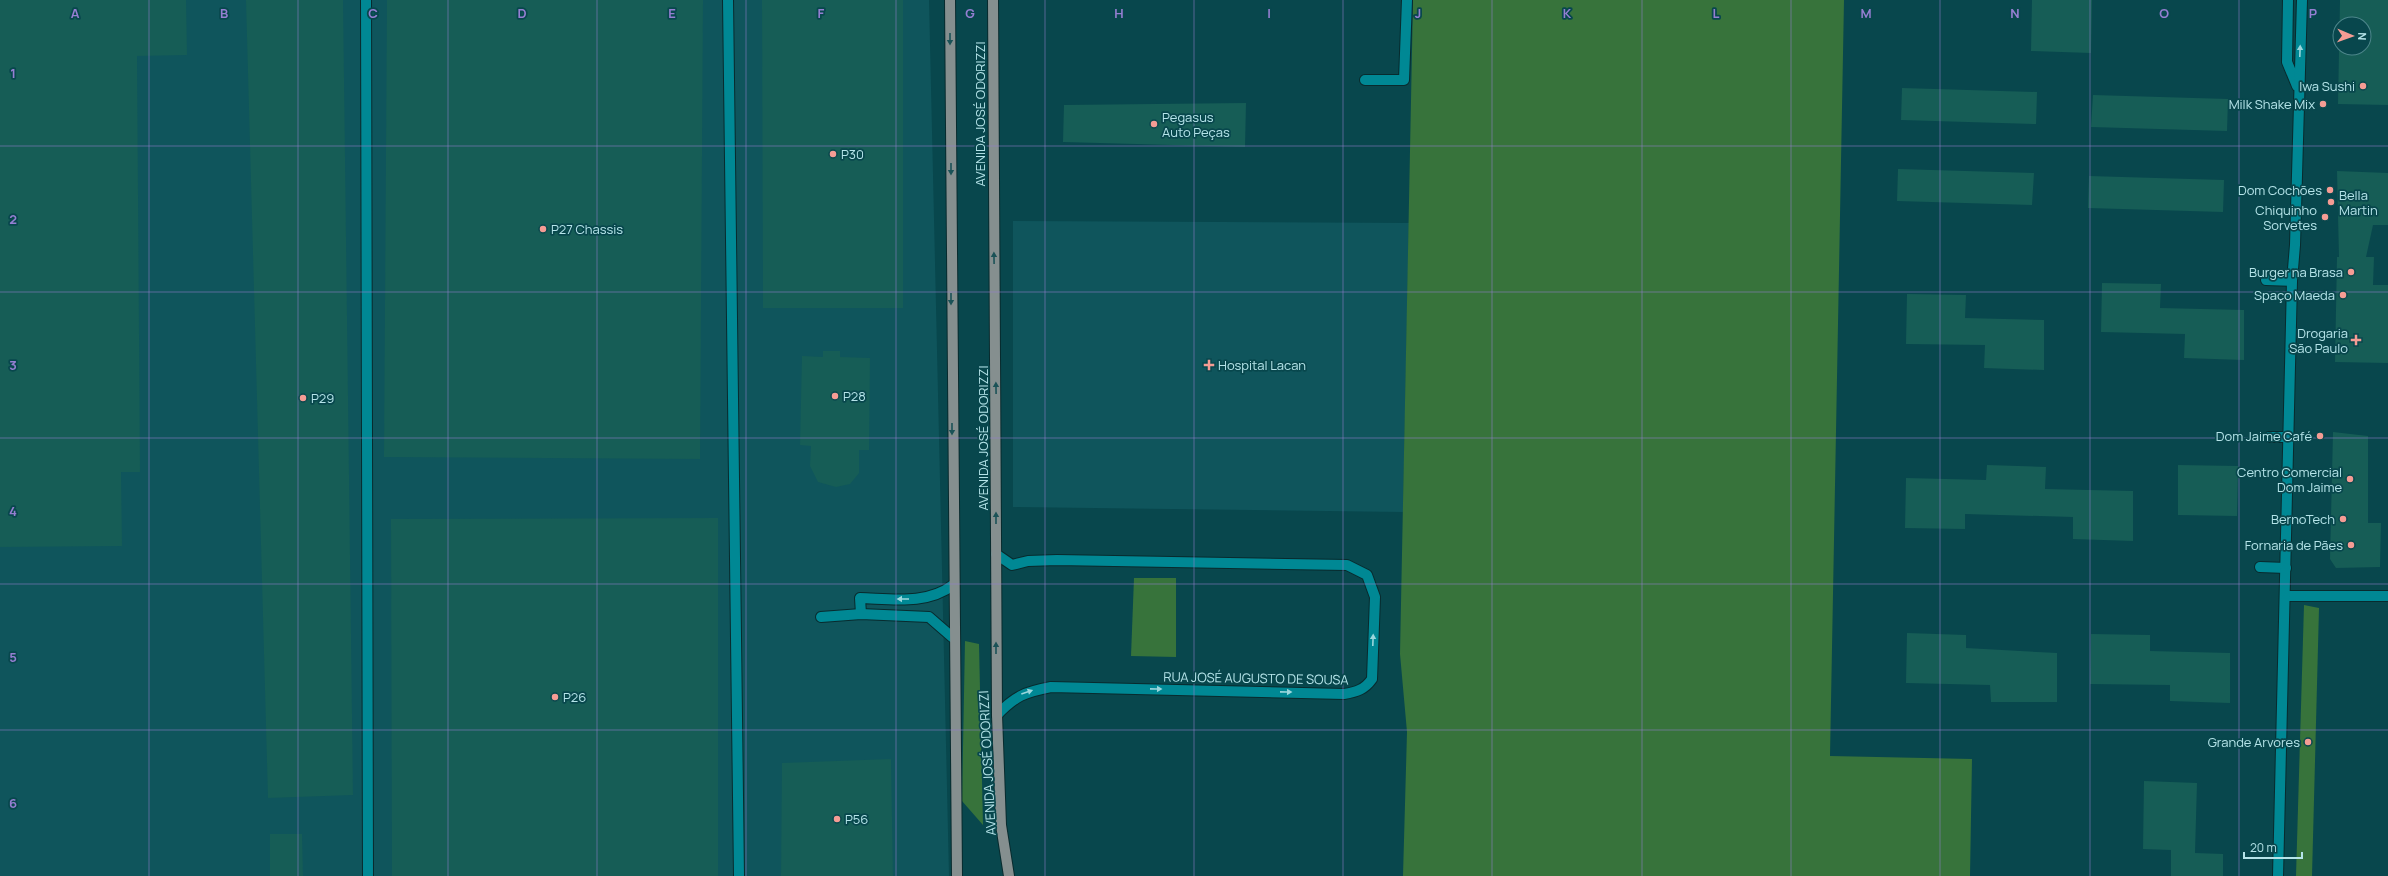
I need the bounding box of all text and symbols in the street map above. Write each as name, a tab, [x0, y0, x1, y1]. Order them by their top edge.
text: A	[71, 4, 80, 22]
text: B	[220, 4, 228, 22]
text: C	[368, 4, 378, 22]
text: D	[517, 4, 527, 22]
text: E	[668, 4, 676, 22]
text: F	[818, 4, 825, 22]
text: G	[965, 4, 975, 22]
text: H	[1114, 4, 1124, 22]
text: I	[1267, 4, 1271, 22]
text: J	[1415, 4, 1421, 22]
text: K	[1563, 4, 1572, 22]
text: L	[1713, 4, 1720, 22]
text: M	[1860, 4, 1872, 22]
text: N	[2010, 4, 2020, 22]
text: O	[2159, 4, 2169, 22]
text: P	[2309, 4, 2317, 22]
north arrow	[2332, 16, 2372, 56]
text: N	[2355, 32, 2370, 41]
one-way arrow	[947, 33, 953, 46]
street label: AVENIDA JOSÉ ODORIZZI	[971, 41, 989, 187]
one-way arrow	[2296, 45, 2303, 57]
text: 1	[10, 64, 16, 82]
place label: Iwa Sushi	[2299, 77, 2355, 95]
marker: Iwa Sushi	[2358, 81, 2368, 91]
place label: Milk Shake Mix	[2229, 95, 2315, 113]
marker: Milk Shake Mix	[2318, 99, 2328, 109]
place label: Pegasus Auto Peças	[1162, 108, 1230, 141]
marker: Pegasus Auto Peças	[1149, 119, 1159, 129]
place label: P30	[841, 145, 864, 163]
marker: P30	[828, 149, 838, 159]
one-way arrow	[948, 163, 954, 176]
place label: Dom Cochões	[2238, 181, 2322, 199]
marker: Dom Cochões	[2325, 185, 2335, 195]
place label: Bella Martin	[2339, 186, 2378, 219]
marker: Bella Martin	[2326, 197, 2336, 207]
place label: Chiquinho Sorvetes	[2255, 201, 2317, 234]
text: 2	[9, 210, 17, 228]
marker: Chiquinho Sorvetes	[2320, 212, 2330, 222]
place label: P27 Chassis	[551, 220, 623, 238]
marker: P27 Chassis	[538, 224, 548, 234]
one-way arrow	[991, 251, 997, 264]
place label: Burger na Brasa	[2249, 263, 2343, 281]
marker: Burger na Brasa	[2346, 267, 2356, 277]
place label: Spaço Maeda	[2254, 286, 2335, 304]
marker: Spaço Maeda	[2338, 290, 2348, 300]
one-way arrow	[948, 293, 954, 306]
place label: Drogaria São Paulo	[2289, 324, 2348, 357]
marker: Drogaria São Paulo	[2351, 335, 2361, 345]
text: 3	[9, 356, 17, 374]
place label: Hospital Lacan	[1218, 356, 1306, 374]
marker: Hospital Lacan	[1203, 359, 1215, 371]
street label: AVENIDA JOSÉ ODORIZZI	[974, 365, 992, 511]
one-way arrow	[993, 381, 999, 394]
place label: P28	[843, 387, 866, 405]
place label: P29	[311, 389, 334, 407]
marker: P28	[830, 391, 840, 401]
marker: P29	[298, 393, 308, 403]
one-way arrow	[949, 423, 955, 436]
place label: Dom Jaime Café	[2216, 427, 2312, 445]
marker: Dom Jaime Café	[2315, 431, 2325, 441]
place label: Centro Comercial Dom Jaime	[2237, 463, 2342, 496]
marker: Centro Comercial Dom Jaime	[2345, 474, 2355, 484]
text: 4	[9, 502, 17, 520]
place label: BernoTech	[2271, 510, 2335, 528]
one-way arrow	[993, 511, 999, 524]
marker: BernoTech	[2338, 514, 2348, 524]
place label: Fornaria de Pães	[2245, 536, 2343, 554]
marker: Fornaria de Pães	[2346, 540, 2356, 550]
one-way arrow	[896, 596, 909, 602]
one-way arrow	[1370, 634, 1377, 646]
one-way arrow	[993, 641, 999, 654]
text: 5	[9, 648, 17, 666]
street label: RUA JOSÉ AUGUSTO DE SOUSA	[1163, 667, 1349, 689]
one-way arrow	[1150, 686, 1163, 692]
place label: P26	[563, 688, 586, 706]
one-way arrow	[1022, 689, 1034, 695]
one-way arrow	[1280, 689, 1292, 696]
street label: AVENIDA JOSÉ ODORIZZI	[974, 690, 1000, 836]
marker: P26	[550, 692, 560, 702]
place label: Grande Arvores	[2208, 733, 2300, 751]
marker: Grande Arvores	[2303, 737, 2313, 747]
text: 6	[9, 794, 17, 812]
place label: P56	[845, 810, 868, 828]
marker: P56	[832, 814, 842, 824]
scale bar	[2244, 834, 2302, 860]
text: 20 m	[2250, 839, 2277, 856]

